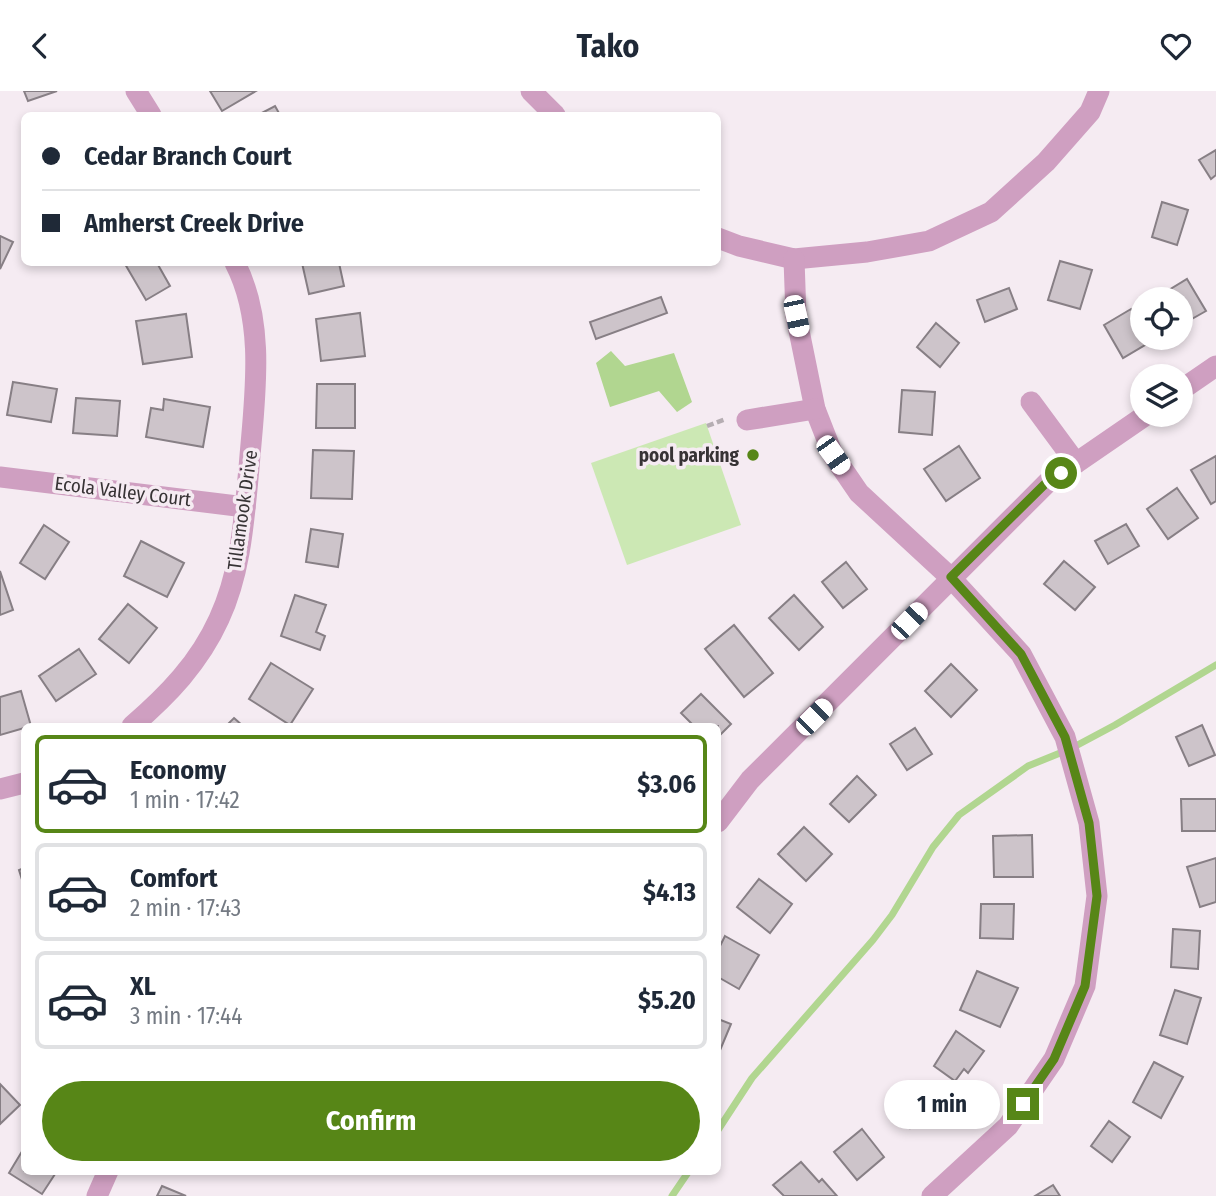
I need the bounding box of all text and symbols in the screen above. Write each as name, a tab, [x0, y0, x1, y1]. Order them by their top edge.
icon: back	[21, 27, 59, 65]
text: Tako	[577, 27, 639, 65]
icon: heart	[1157, 27, 1195, 65]
text: Cedar Branch Court	[84, 141, 292, 172]
text: Amherst Creek Drive	[84, 208, 304, 239]
map controls	[1130, 287, 1193, 427]
button: locate	[1130, 287, 1193, 350]
car	[782, 293, 811, 339]
button: layers	[1130, 364, 1193, 427]
car	[813, 432, 854, 478]
place label: pool parking	[639, 444, 740, 467]
marker: pool parking	[745, 447, 761, 463]
street label: Tillamook Drive	[223, 449, 262, 572]
route start	[1045, 457, 1077, 489]
street label: Ecola Valley Court	[53, 472, 193, 511]
car	[887, 599, 932, 643]
car	[792, 695, 837, 739]
icon: car	[46, 753, 109, 816]
text: Economy	[130, 755, 226, 786]
text: $3.06	[637, 769, 696, 800]
text: 1 min · 17:42	[130, 786, 240, 814]
icon: car	[46, 861, 109, 924]
text: Comfort	[130, 863, 218, 894]
text: $4.13	[643, 877, 696, 908]
text: 2 min · 17:43	[130, 894, 241, 922]
icon: car	[46, 969, 109, 1032]
text: XL	[130, 971, 156, 1002]
text: $5.20	[638, 985, 696, 1016]
text: 3 min · 17:44	[130, 1002, 242, 1030]
callout: 1 min	[883, 1079, 998, 1129]
button: Confirm	[42, 1081, 700, 1161]
route end	[1007, 1088, 1039, 1120]
text: 1 min	[917, 1090, 967, 1118]

